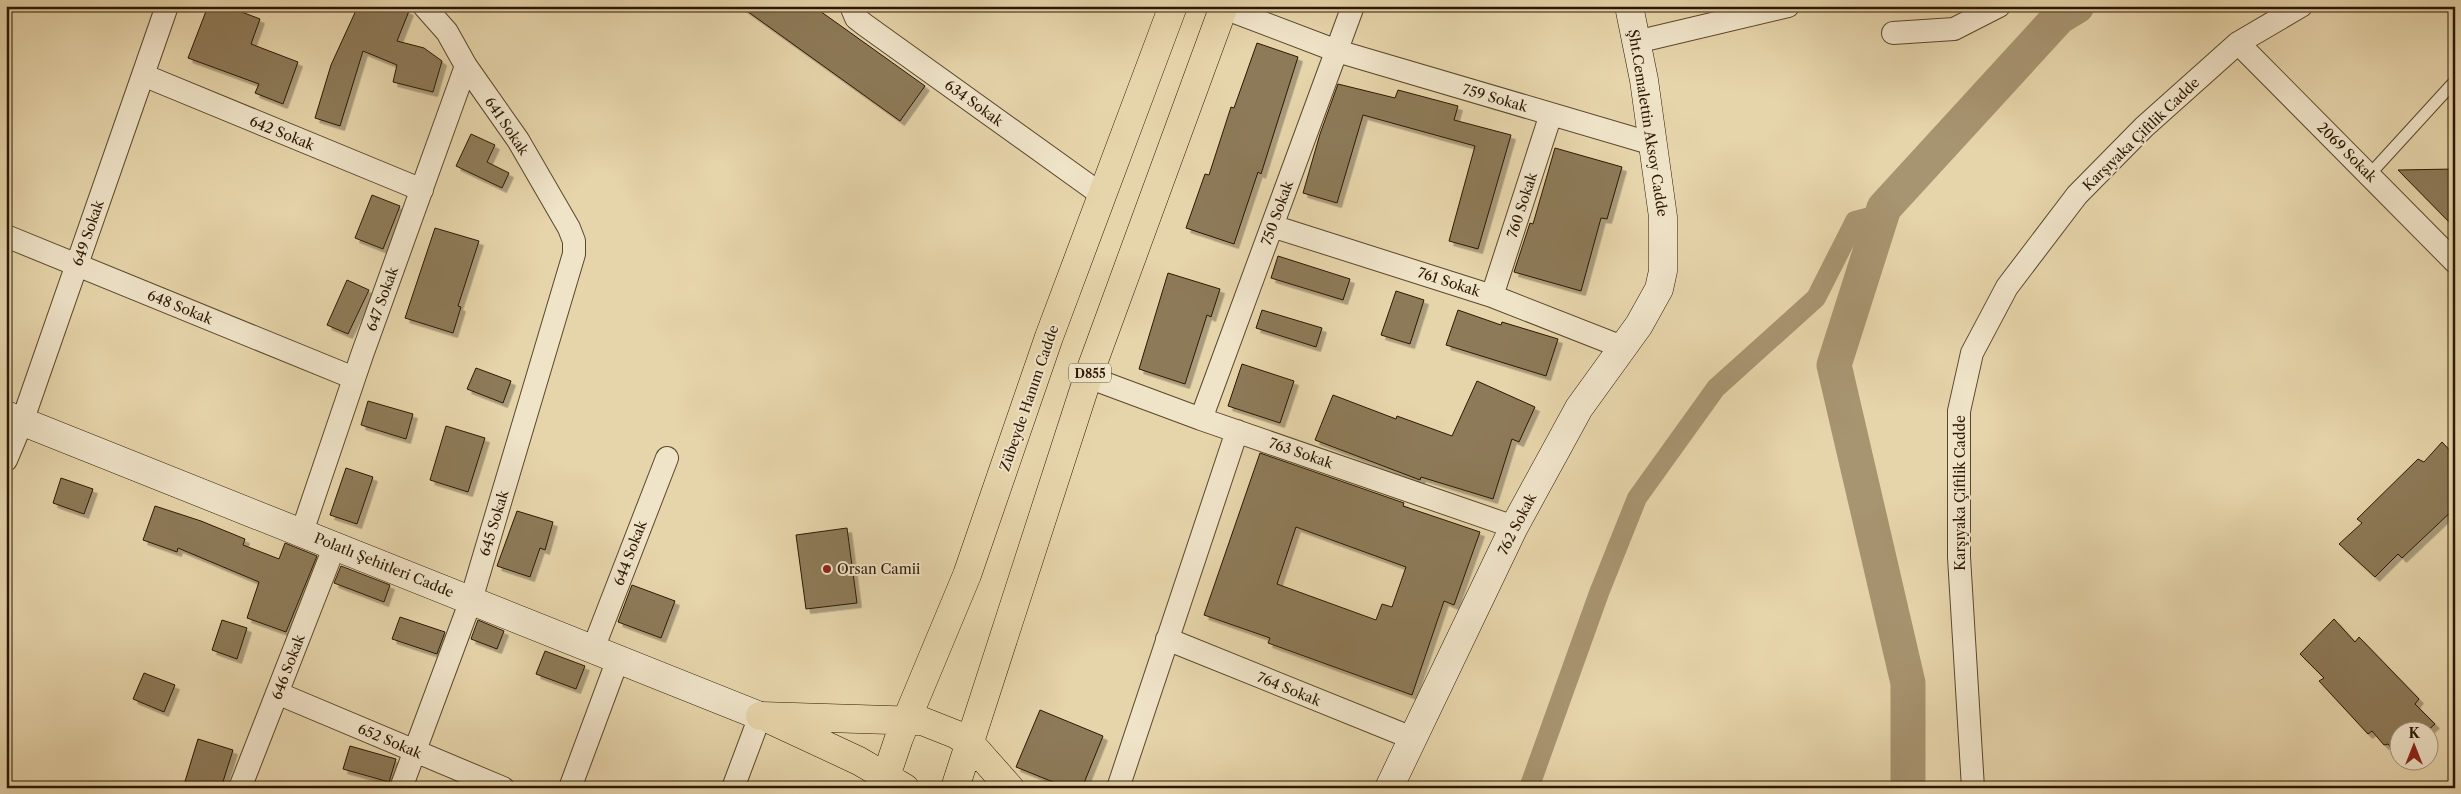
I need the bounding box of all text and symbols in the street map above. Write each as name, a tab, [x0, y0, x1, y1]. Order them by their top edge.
street label: Şht.Cemalettin Aksoy Cadde	[1624, 28, 1672, 218]
street label: Karşıyaka Çiftlik Cadde	[2079, 73, 2203, 195]
street label: 634 Sokak	[941, 76, 1008, 131]
street label: 759 Sokak	[1460, 80, 1530, 116]
street label: 641 Sokak	[481, 94, 533, 159]
street label: 642 Sokak	[247, 112, 318, 154]
street label: 2069 Sokak	[2313, 118, 2381, 186]
street label: 760 Sokak	[1503, 169, 1541, 240]
street label: 750 Sokak	[1257, 177, 1297, 248]
street label: 649 Sokak	[68, 197, 108, 268]
street label: 761 Sokak	[1415, 263, 1483, 301]
street label: 647 Sokak	[362, 264, 402, 334]
street label: 648 Sokak	[145, 286, 216, 329]
street label: Zübeyde Hanım Cadde	[996, 322, 1063, 473]
road number: D855	[1069, 363, 1111, 382]
street label: Karşıyaka Çiftlik Cadde	[1951, 415, 1969, 571]
street label: 763 Sokak	[1267, 434, 1336, 473]
street label: 645 Sokak	[475, 487, 513, 558]
street label: 762 Sokak	[1494, 489, 1541, 558]
street label: 644 Sokak	[609, 517, 651, 588]
street label: Polatlı Şehitleri Cadde	[311, 529, 457, 601]
place label: Orsan Camii	[837, 560, 920, 578]
marker: Orsan Camii	[821, 563, 833, 575]
street label: 646 Sokak	[267, 631, 309, 702]
street label: 764 Sokak	[1255, 668, 1324, 710]
street label: 652 Sokak	[355, 719, 426, 763]
north arrow	[2388, 722, 2438, 772]
text: K	[2408, 724, 2420, 742]

